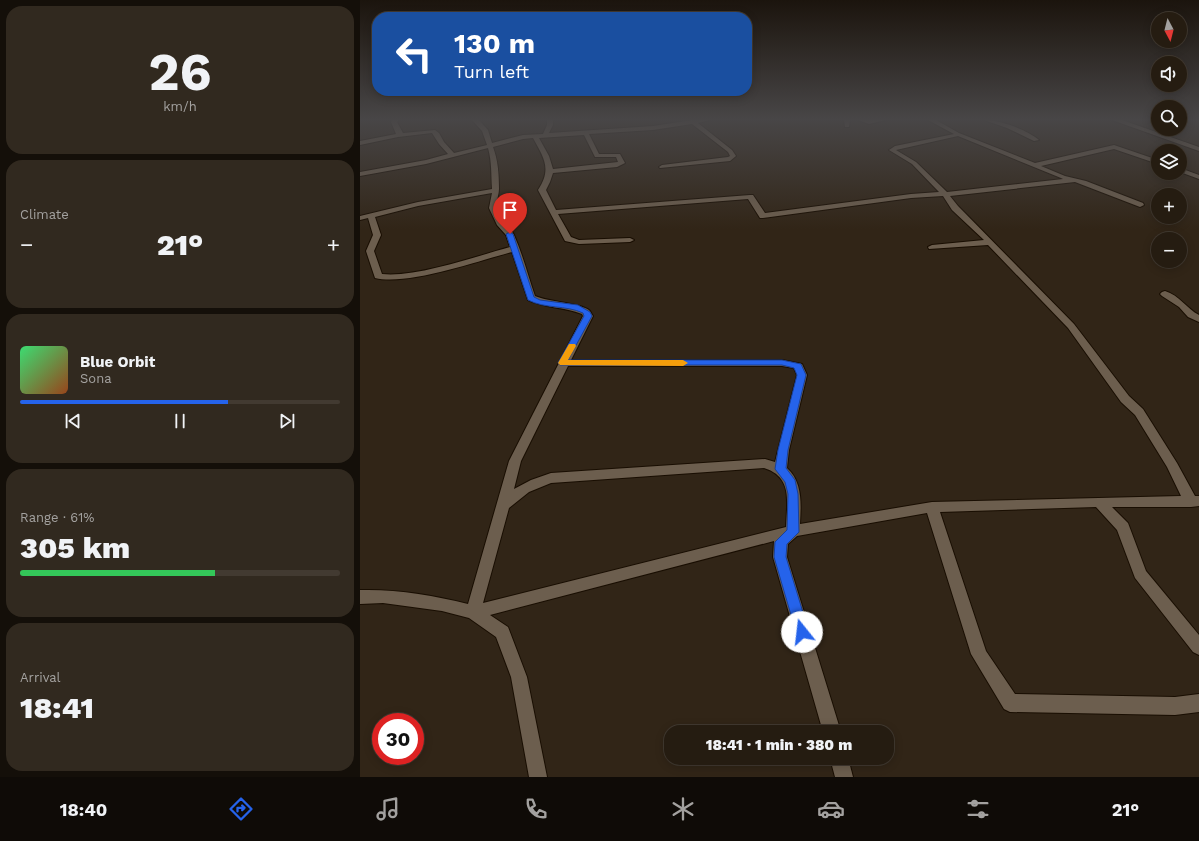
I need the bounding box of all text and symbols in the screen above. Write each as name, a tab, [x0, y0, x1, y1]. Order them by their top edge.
north arrow	[1151, 12, 1187, 48]
map controls	[1151, 12, 1187, 268]
text: 130 m	[454, 27, 535, 60]
icon: left	[388, 28, 440, 80]
text: 26	[148, 42, 212, 103]
button: sound	[1151, 56, 1187, 92]
text: Turn left	[454, 61, 529, 82]
text: km/h	[163, 99, 197, 114]
button: search	[1151, 100, 1187, 136]
button: layers	[1151, 144, 1187, 180]
button: +	[1151, 188, 1187, 224]
pin	[493, 193, 527, 234]
icon: arrive	[499, 199, 521, 221]
text: Climate	[20, 207, 69, 222]
text: 21°	[157, 227, 203, 262]
text: −	[20, 232, 33, 257]
text: +	[327, 232, 340, 257]
button: −	[1151, 232, 1187, 268]
text: Blue Orbit	[80, 353, 155, 371]
text: Sona	[80, 371, 112, 386]
icon: previous	[62, 410, 84, 432]
icon: pause	[169, 410, 191, 432]
icon: next	[276, 410, 298, 432]
text: Range · 61%	[20, 510, 94, 525]
text: 305 km	[20, 530, 130, 565]
position arrow	[781, 611, 823, 653]
text: Arrival	[20, 670, 61, 685]
text: 18:41	[20, 690, 94, 725]
speed limit sign: 30	[372, 713, 424, 765]
text: 18:41 · 1 min · 380 m	[706, 736, 852, 754]
icon: directions	[227, 795, 255, 823]
icon: music	[374, 795, 402, 823]
icon: phone	[522, 795, 550, 823]
icon: climate	[669, 795, 697, 823]
icon: car	[817, 795, 845, 823]
icon: filters	[964, 795, 992, 823]
text: 18:40	[60, 799, 107, 820]
text: 21°	[1112, 799, 1139, 820]

